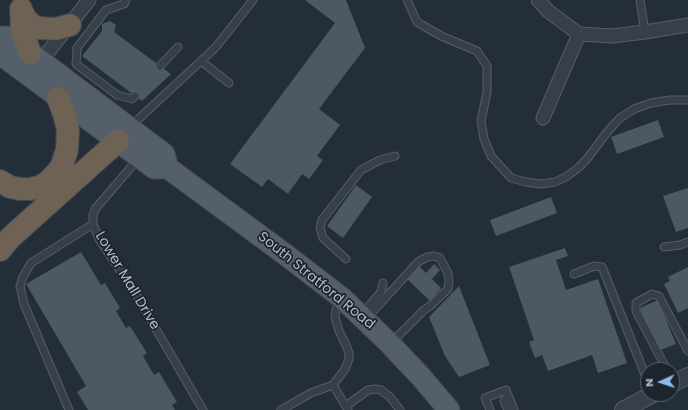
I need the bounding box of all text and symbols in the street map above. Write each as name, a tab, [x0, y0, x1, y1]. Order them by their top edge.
street label: Lower Mall Drive	[91, 229, 163, 333]
street label: South Stratford Road	[254, 229, 378, 333]
north arrow	[640, 362, 680, 402]
text: N	[641, 378, 657, 387]

